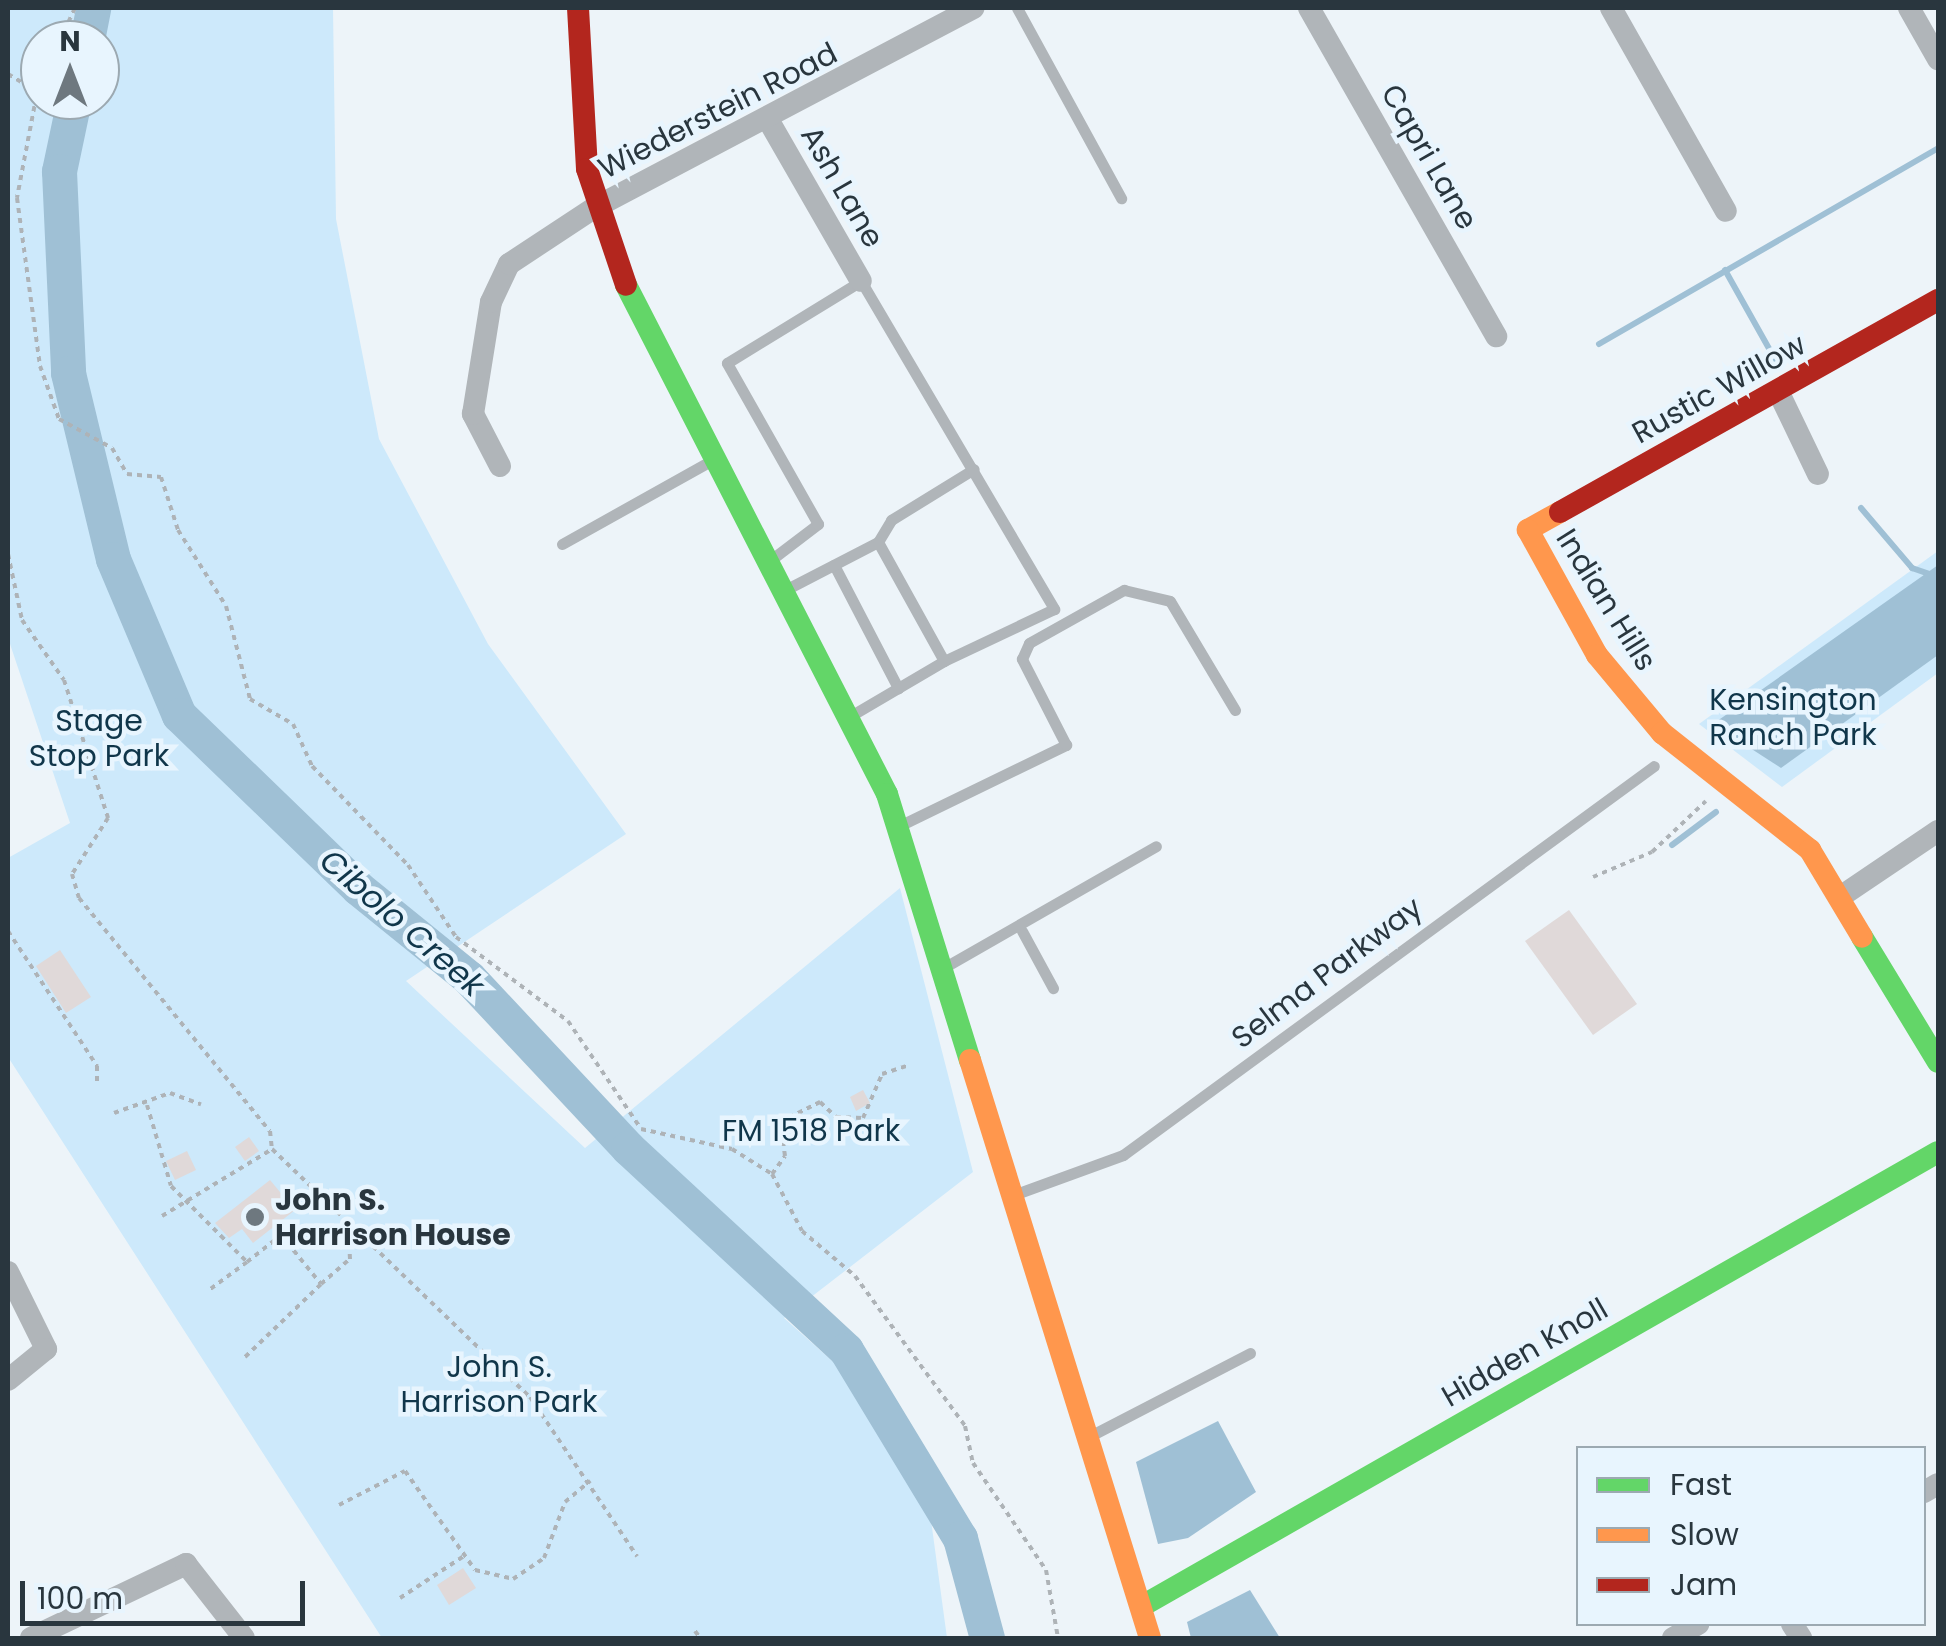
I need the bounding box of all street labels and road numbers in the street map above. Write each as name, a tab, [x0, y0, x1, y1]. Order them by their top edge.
street label: Wiederstein Road	[593, 35, 843, 187]
street label: Capri Lane	[1373, 78, 1485, 236]
street label: Ash Lane	[793, 120, 891, 254]
street label: Rustic Willow	[1626, 327, 1812, 451]
street label: Indian Hills	[1548, 522, 1664, 678]
street label: Selma Parkway	[1225, 890, 1429, 1056]
street label: Hidden Knoll	[1436, 1291, 1614, 1415]

